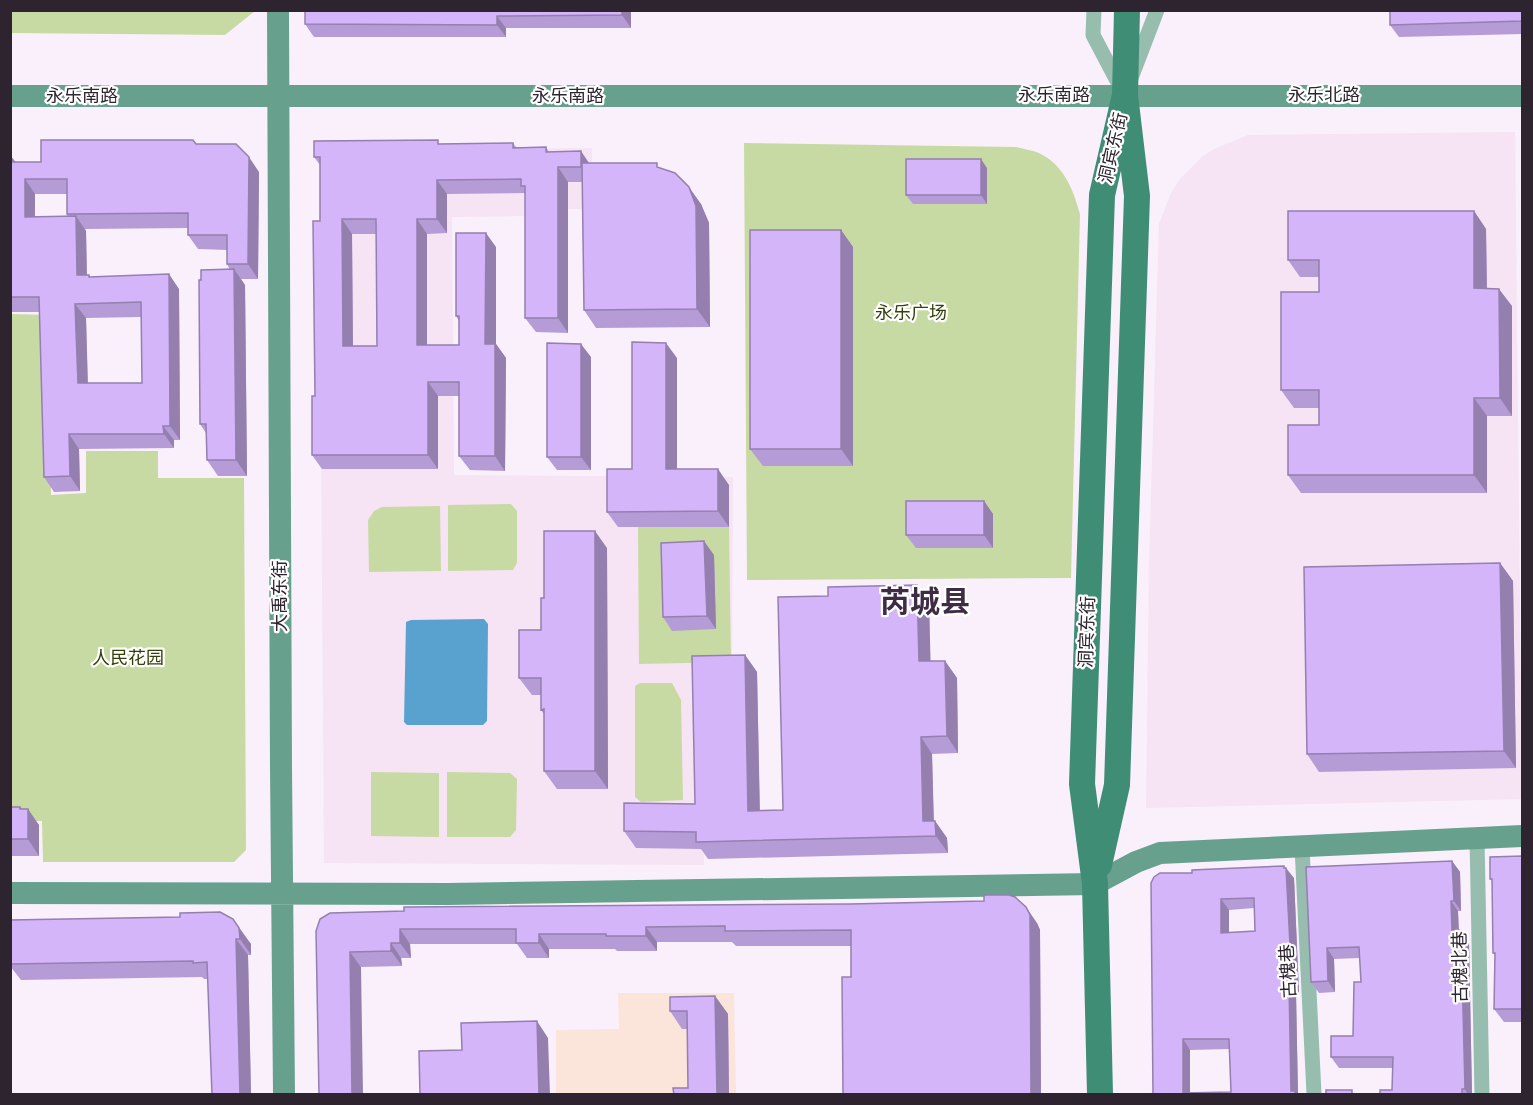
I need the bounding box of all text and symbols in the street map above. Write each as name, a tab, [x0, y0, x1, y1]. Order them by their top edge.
street label: 永乐南路	[1018, 84, 1090, 106]
street label: 永乐北路	[1288, 84, 1360, 106]
street label: 永乐南路	[46, 85, 118, 107]
street label: 永乐南路	[532, 85, 604, 107]
street label: 洞宾东街	[1094, 110, 1132, 186]
park label: 永乐广场	[875, 302, 947, 324]
street label: 大禹东街	[269, 560, 291, 632]
district label: 芮城县	[880, 583, 970, 620]
street label: 洞宾东街	[1075, 596, 1099, 668]
park label: 人民花园	[92, 647, 164, 669]
street label: 古槐北巷	[1448, 931, 1472, 1003]
street label: 古槐巷	[1276, 943, 1300, 999]

